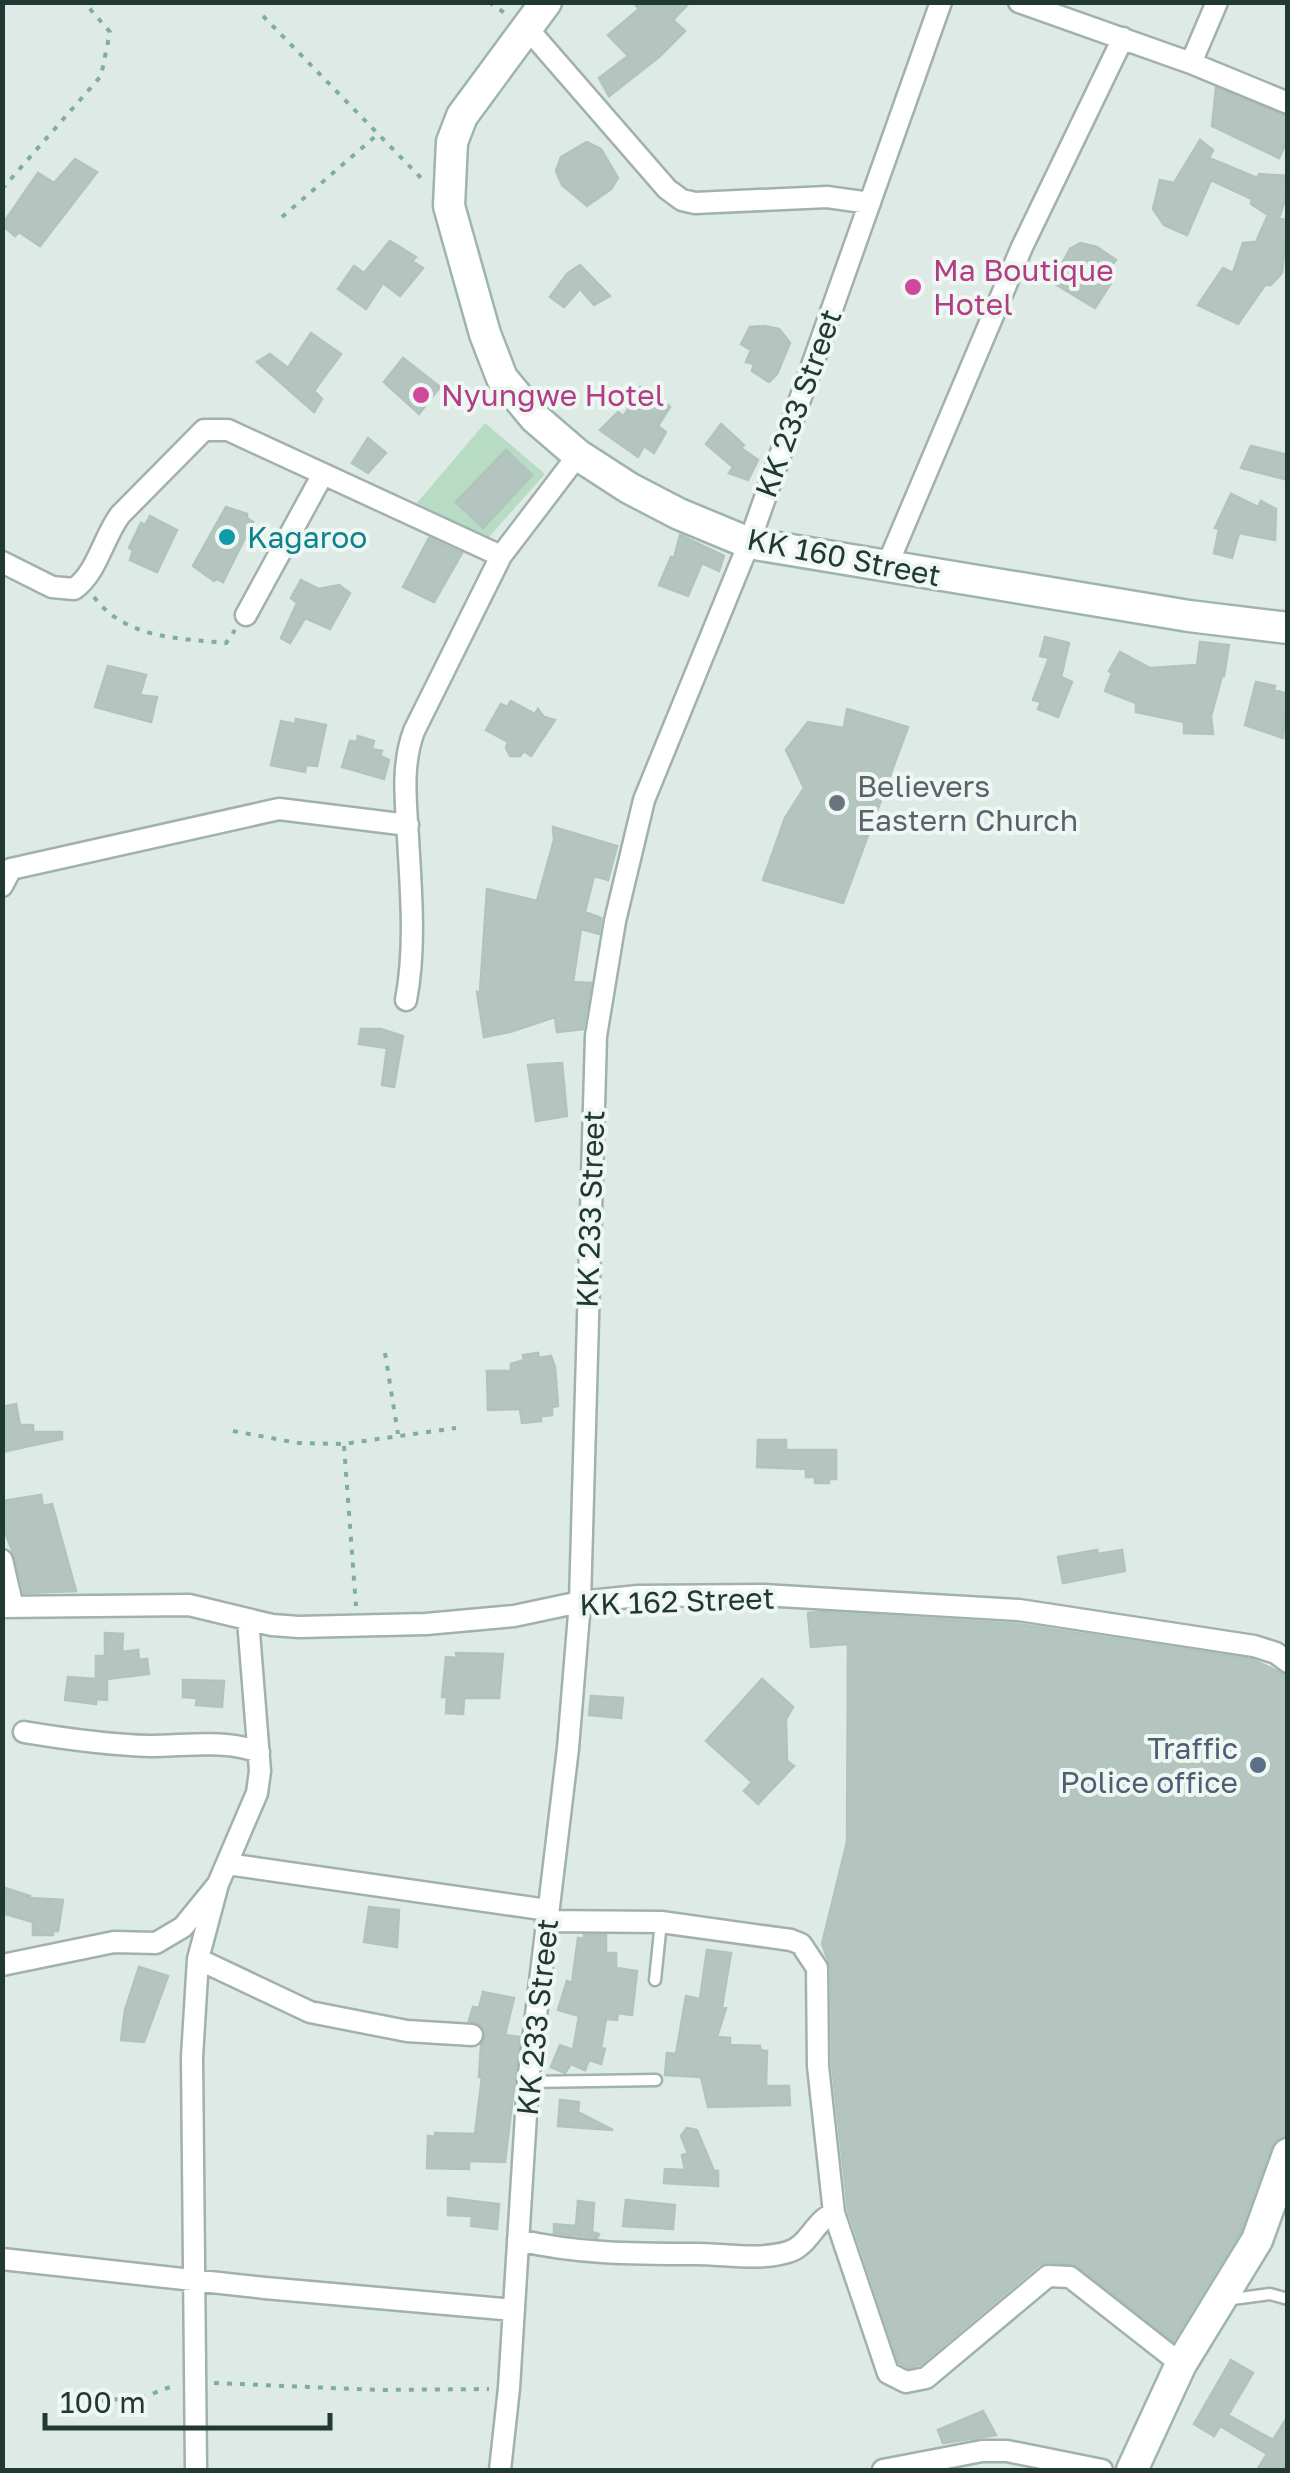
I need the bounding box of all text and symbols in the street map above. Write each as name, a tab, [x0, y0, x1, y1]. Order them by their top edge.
place label: Ma Boutique Hotel	[933, 252, 1114, 322]
marker: Ma Boutique Hotel	[902, 276, 924, 298]
street label: KK 233 Street	[747, 304, 849, 502]
place label: Nyungwe Hotel	[441, 377, 664, 413]
marker: Nyungwe Hotel	[410, 384, 432, 406]
place label: Kagaroo	[247, 519, 367, 555]
street label: KK 160 Street	[744, 521, 944, 593]
marker: Kagaroo	[216, 526, 238, 548]
place label: Believers Eastern Church	[857, 768, 1078, 838]
marker: Believers Eastern Church	[826, 792, 848, 814]
street label: KK 233 Street	[569, 1110, 611, 1308]
street label: KK 162 Street	[579, 1580, 775, 1622]
place label: Traffic Police office	[1060, 1730, 1238, 1800]
marker: Traffic Police office	[1247, 1754, 1269, 1776]
street label: KK 233 Street	[509, 1917, 565, 2117]
scale bar	[45, 2368, 330, 2430]
text: 100 m	[60, 2384, 146, 2420]

